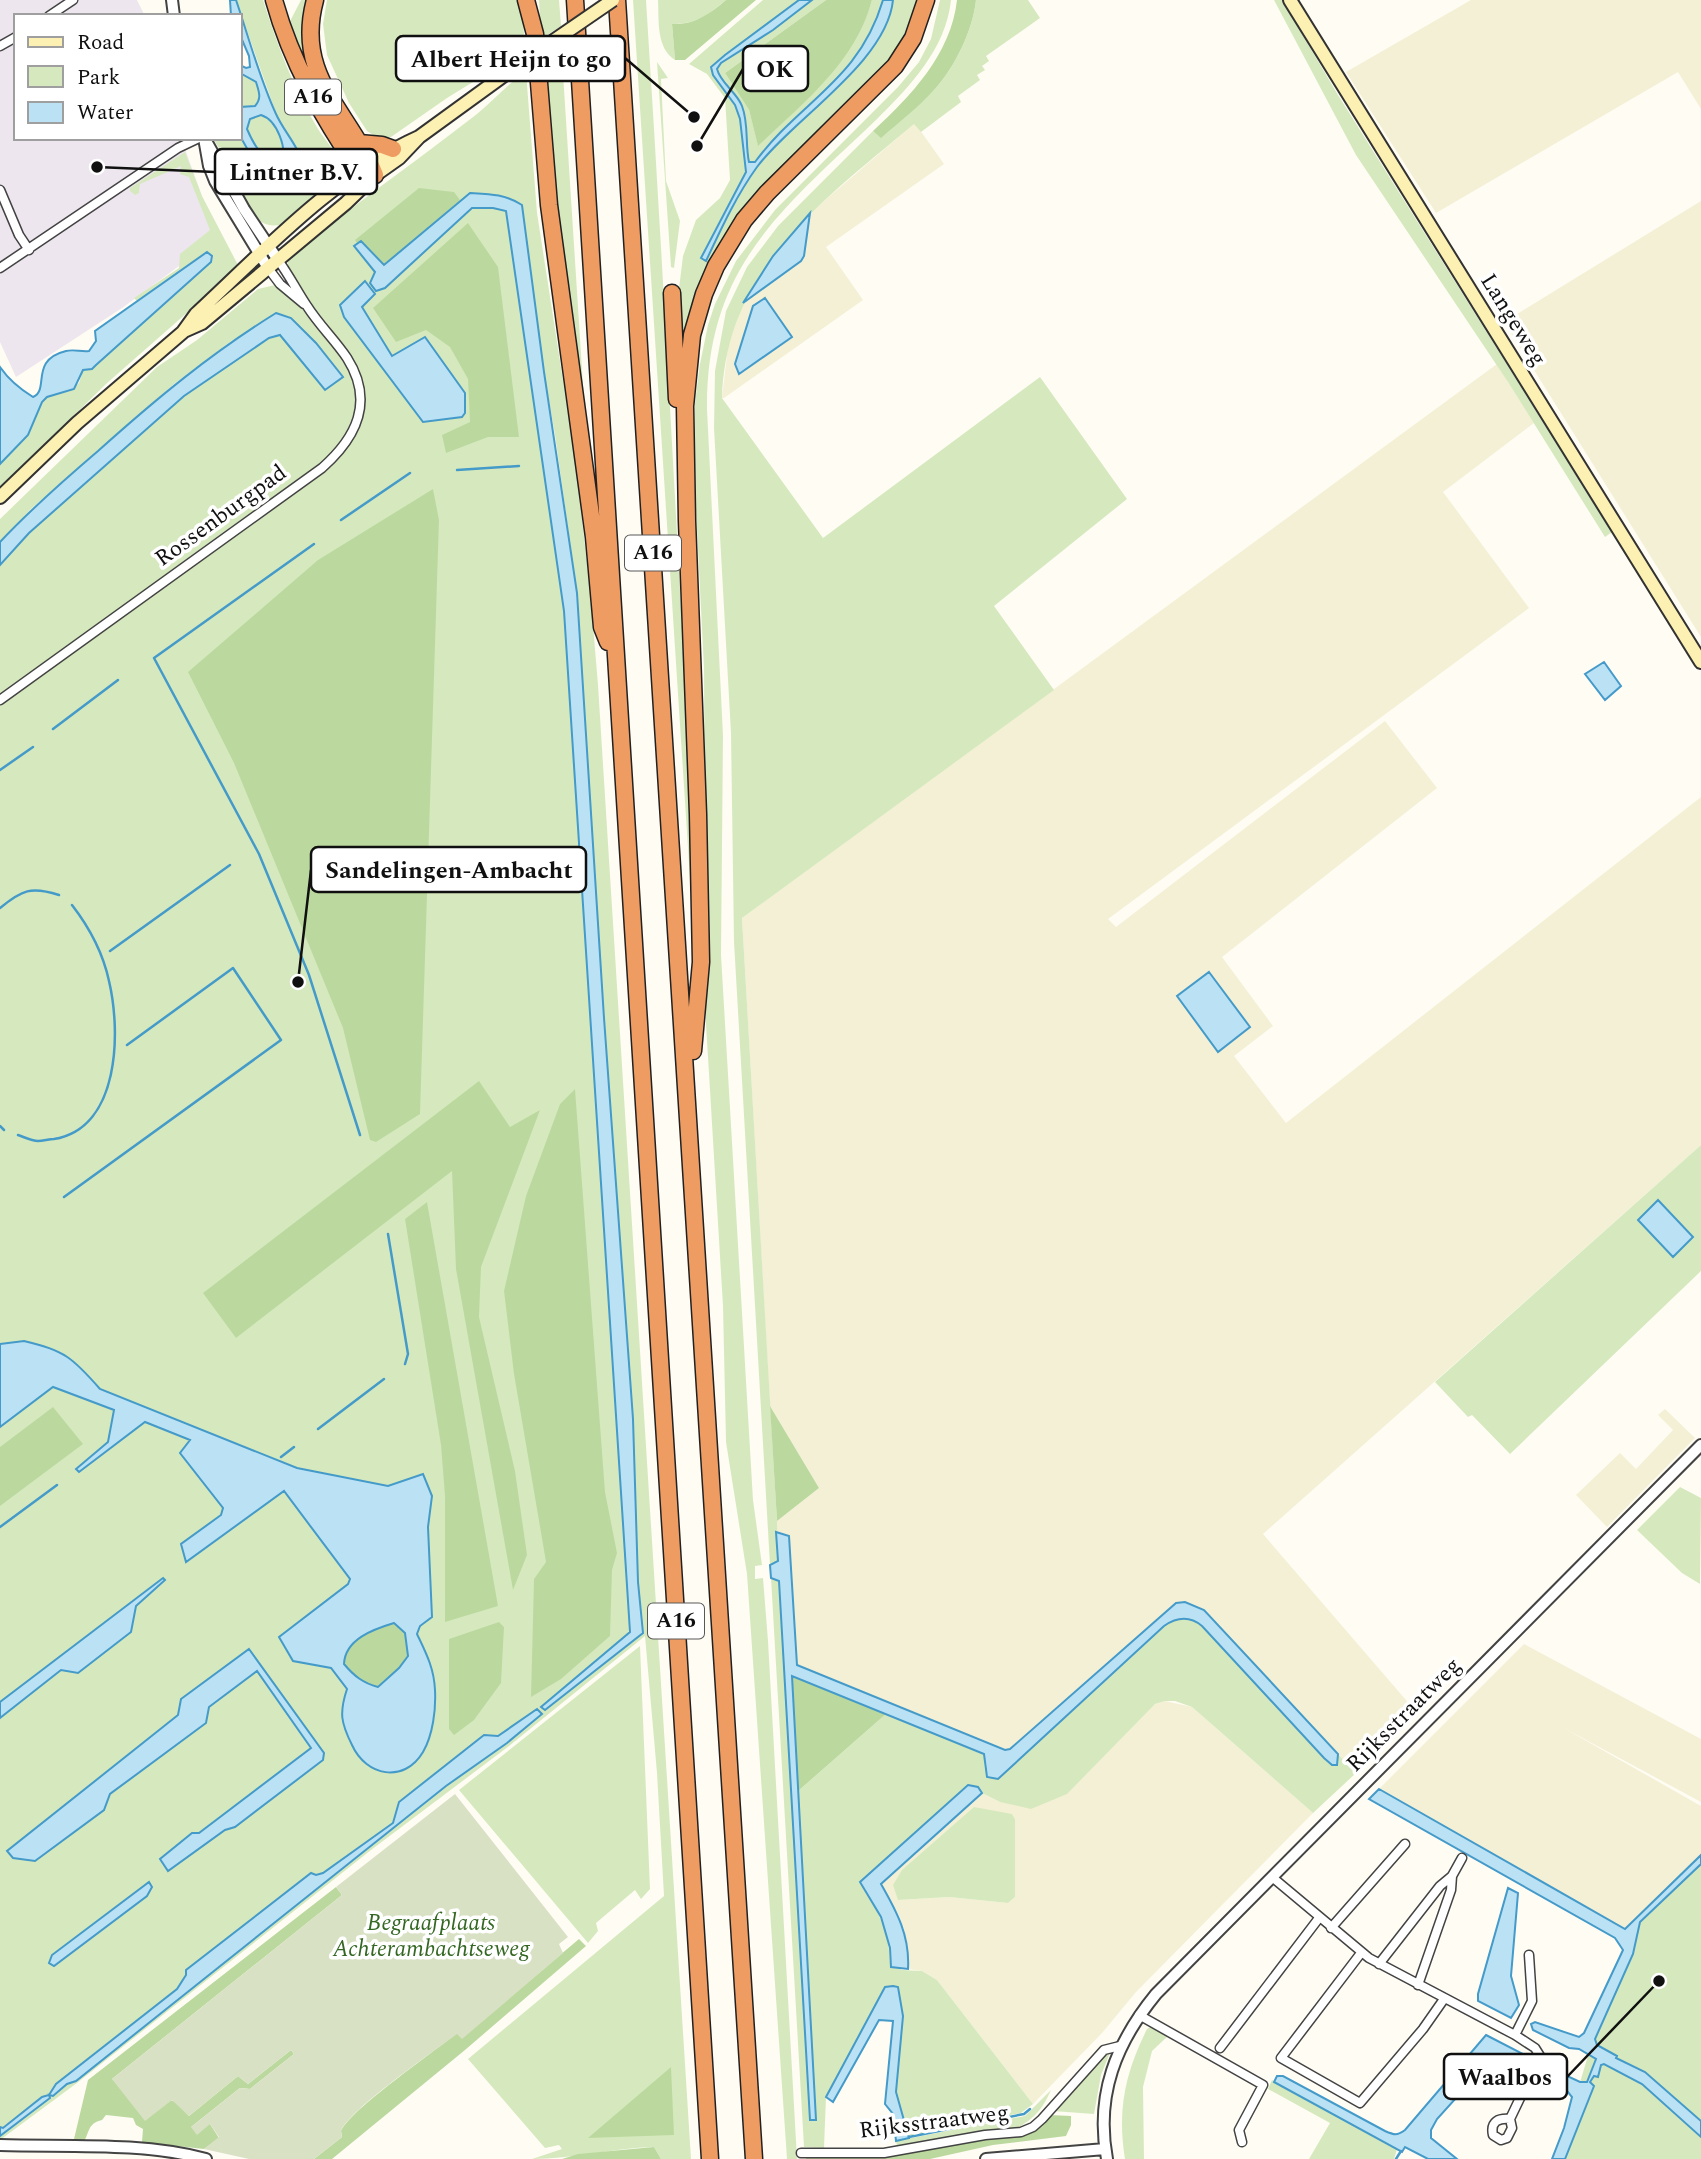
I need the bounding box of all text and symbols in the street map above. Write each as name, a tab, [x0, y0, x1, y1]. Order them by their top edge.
legend	[14, 14, 242, 140]
text: Road	[77, 27, 124, 59]
callout: Albert Heijn to go	[396, 36, 625, 81]
text: Albert Heijn to go	[411, 42, 611, 78]
callout: OK	[743, 46, 808, 91]
text: OK	[756, 52, 794, 88]
text: Park	[77, 62, 121, 94]
road number: A16	[285, 80, 341, 114]
text: Water	[77, 97, 133, 129]
callout: Lintner B.V.	[215, 149, 377, 194]
text: Lintner B.V.	[229, 155, 363, 191]
street label: Langeweg	[1471, 267, 1555, 373]
street label: Rossenburgpad	[148, 456, 295, 576]
road number: A16	[625, 536, 681, 570]
callout: Sandelingen-Ambacht	[311, 847, 586, 892]
text: Sandelingen-Ambacht	[325, 853, 573, 889]
road number: A16	[648, 1604, 704, 1638]
street label: Rijksstraatweg	[1338, 1649, 1470, 1781]
park label: Begraafplaats Achterambachtseweg	[332, 1906, 530, 1967]
callout: Waalbos	[1444, 2054, 1567, 2099]
text: Waalbos	[1458, 2060, 1552, 2096]
street label: Rijksstraatweg	[857, 2095, 1011, 2149]

